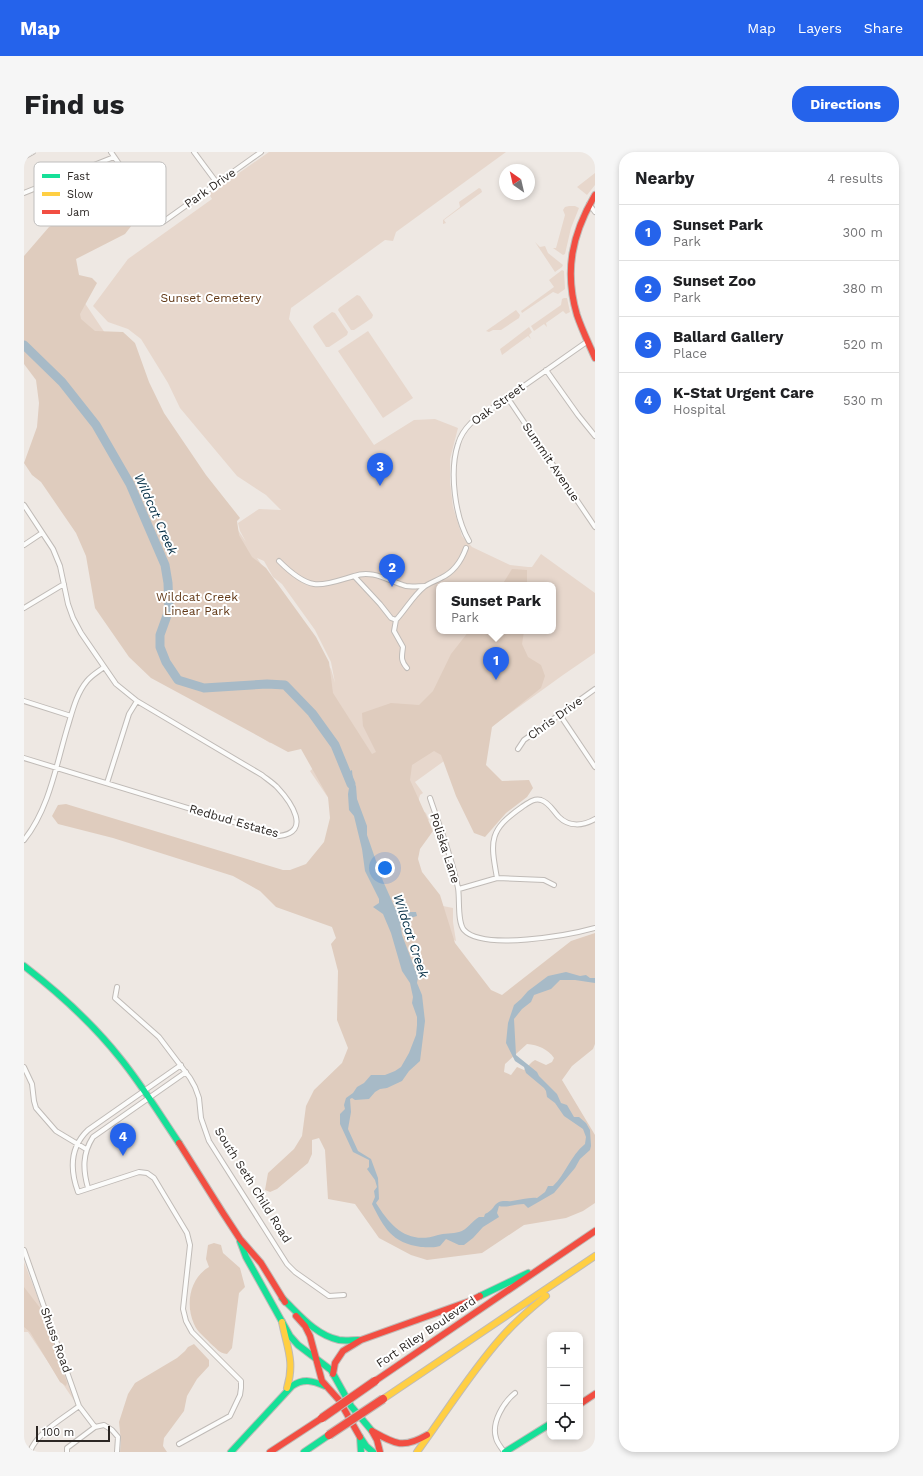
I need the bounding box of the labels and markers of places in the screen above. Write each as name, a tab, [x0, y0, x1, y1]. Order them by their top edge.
pin: 3	[367, 453, 393, 486]
pin: 2	[379, 554, 405, 587]
pin: 1	[483, 647, 509, 680]
pin: 4	[110, 1123, 136, 1156]

